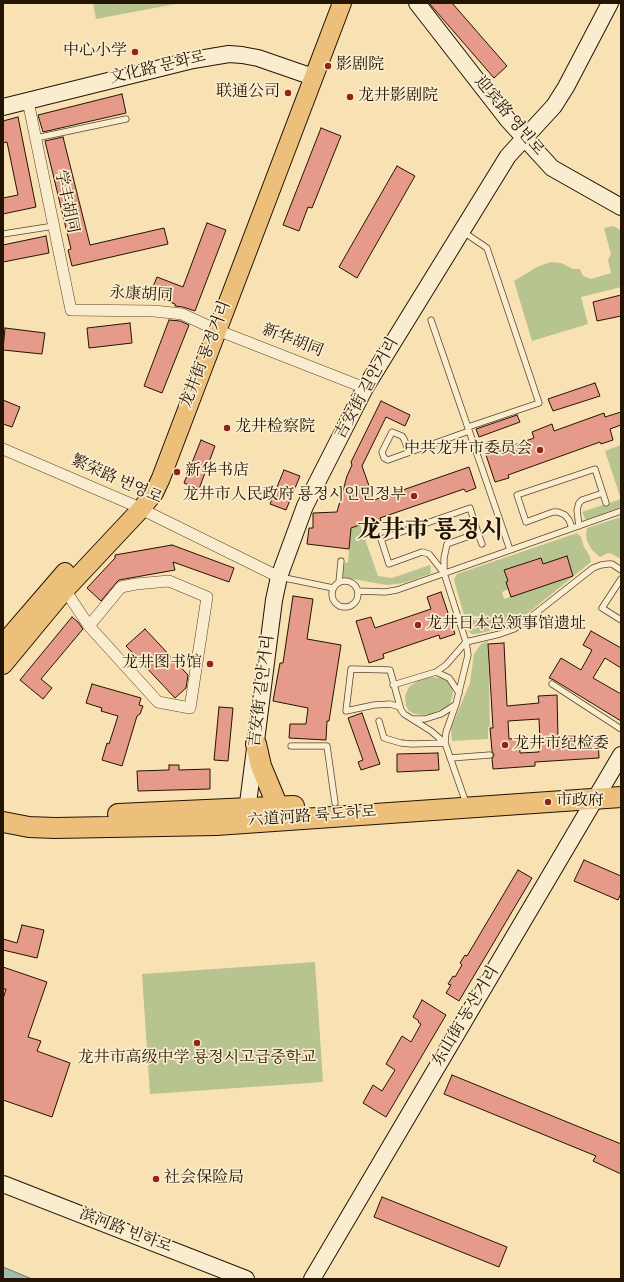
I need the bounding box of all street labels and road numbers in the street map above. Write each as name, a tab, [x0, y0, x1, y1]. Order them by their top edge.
street label: 文化路 문화로	[108, 49, 208, 89]
street label: 迎宾路 영빈로	[469, 73, 547, 161]
street label: 学丰胡同	[49, 169, 81, 235]
street label: 永康胡同	[109, 285, 173, 307]
street label: 龙井街 룡정거리	[178, 299, 236, 411]
street label: 新华胡同	[259, 322, 325, 362]
street label: 吉安街 길안거리	[332, 335, 404, 443]
street label: 繁荣路 번영로	[67, 452, 165, 510]
street label: 吉安街 길안거리	[247, 634, 279, 748]
street label: 六道河路 륙도하로	[247, 804, 377, 832]
street label: 东山街 동산거리	[430, 964, 504, 1070]
street label: 滨河路 빈하로	[76, 1206, 174, 1258]

